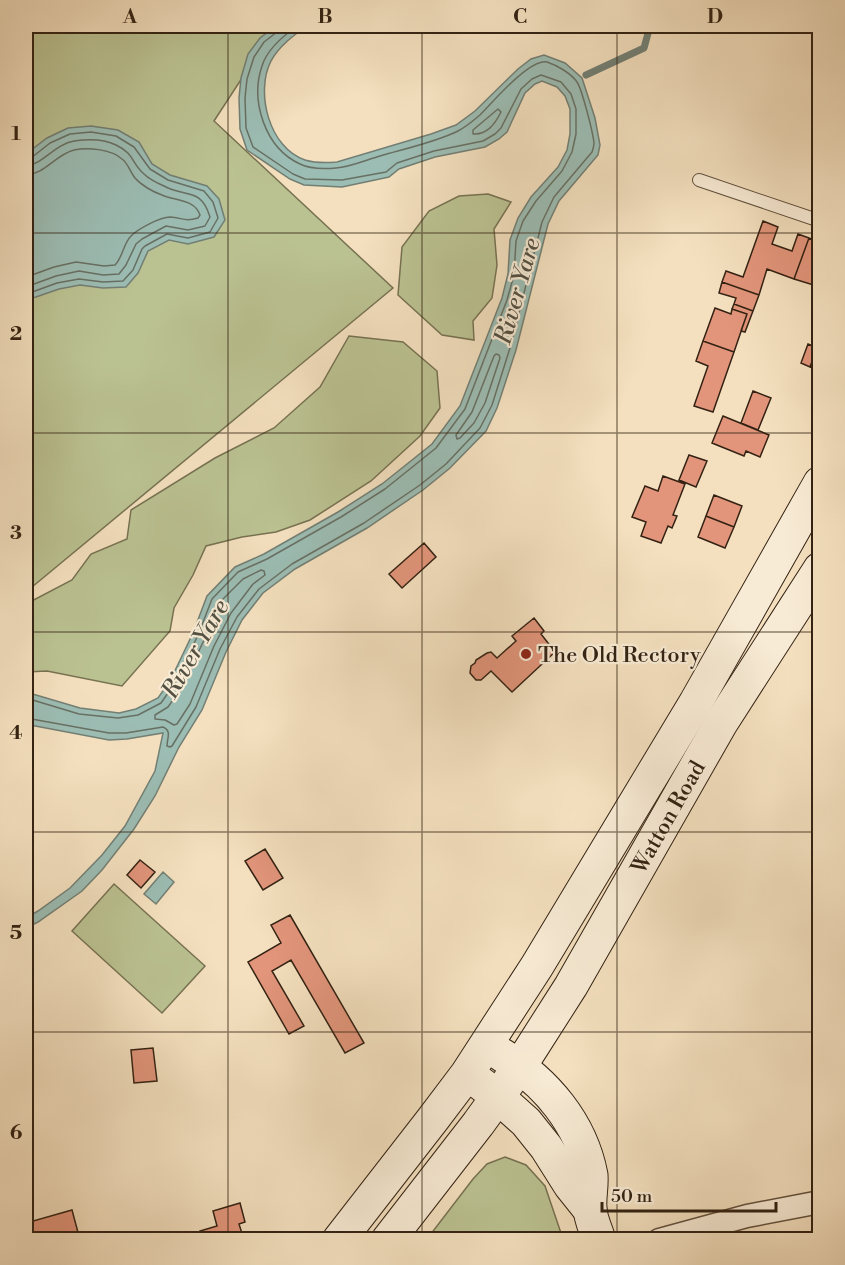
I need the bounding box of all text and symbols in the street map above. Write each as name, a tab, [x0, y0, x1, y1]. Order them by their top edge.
text: A	[122, 5, 138, 30]
text: B	[317, 5, 333, 30]
text: C	[513, 5, 527, 30]
text: D	[707, 5, 723, 30]
text: 1	[11, 122, 21, 147]
water label: River Yare	[488, 235, 547, 349]
text: 2	[10, 322, 22, 347]
text: 3	[10, 521, 22, 546]
water label: River Yare	[155, 595, 236, 705]
place label: The Old Rectory	[538, 642, 701, 669]
marker: The Old Rectory	[519, 647, 533, 661]
text: 4	[9, 721, 23, 746]
street label: Watton Road	[625, 756, 712, 880]
text: 5	[10, 921, 22, 946]
text: 6	[10, 1121, 23, 1146]
scale bar	[602, 1175, 776, 1213]
text: 50 m	[611, 1185, 653, 1208]

